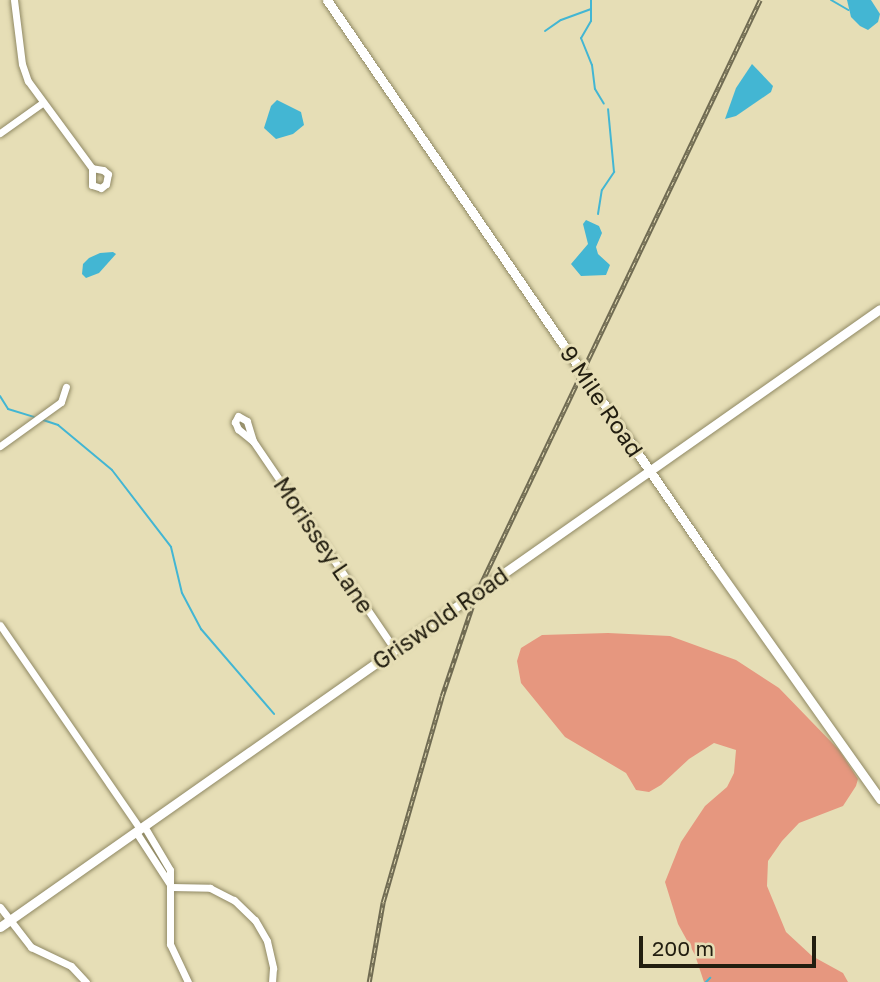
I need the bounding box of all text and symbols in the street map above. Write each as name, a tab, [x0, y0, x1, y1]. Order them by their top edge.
street label: 9 Mile Road	[555, 340, 649, 462]
street label: Morissey Lane	[268, 472, 380, 618]
street label: Griswold Road	[367, 561, 513, 675]
scale bar	[642, 922, 819, 966]
text: 200 m	[652, 935, 714, 961]

